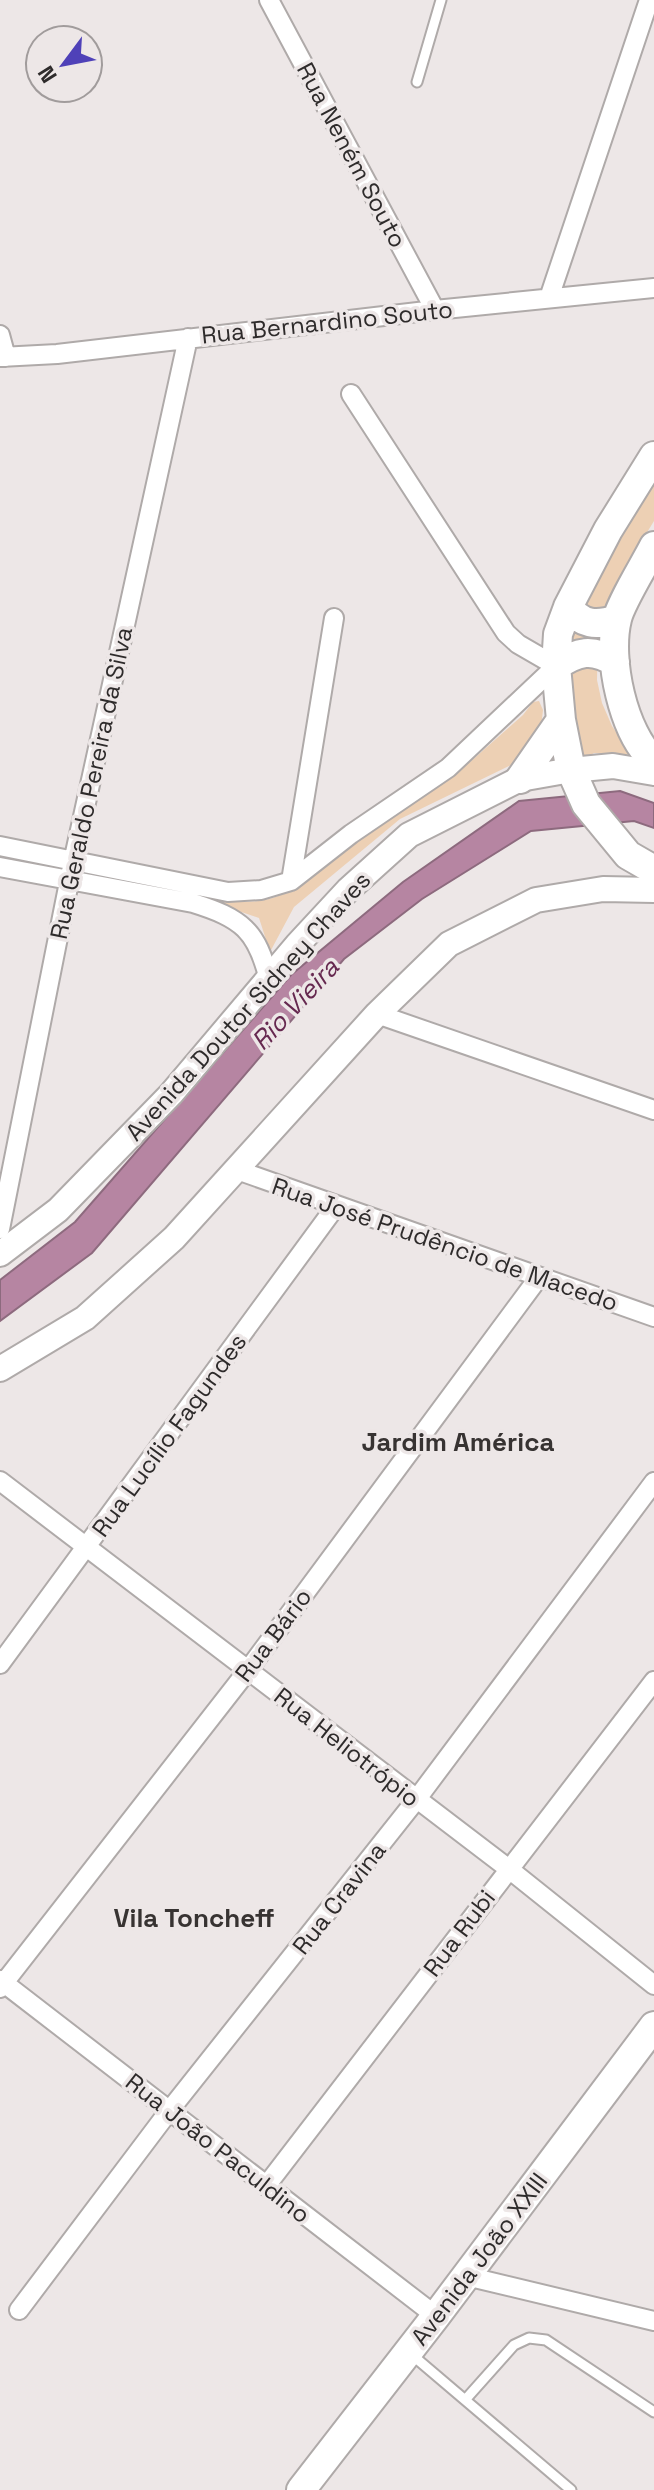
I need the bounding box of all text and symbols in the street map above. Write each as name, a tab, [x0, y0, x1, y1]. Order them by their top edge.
north arrow	[24, 24, 104, 104]
street label: Rua Neném Souto	[290, 57, 414, 253]
text: N	[31, 61, 63, 88]
street label: Rua Bernardino Souto	[200, 293, 454, 351]
street label: Rua Geraldo Pereira da Silva	[43, 624, 139, 942]
street label: Avenida Doutor Sidney Chaves	[119, 865, 377, 1147]
water label: Rio Vieira	[244, 950, 347, 1057]
street label: Rua José Prudêncio de Macedo	[268, 1170, 622, 1318]
street label: Rua Lucílio Fagundes	[85, 1327, 253, 1543]
district label: Jardim América	[362, 1425, 555, 1459]
street label: Rua Bário	[228, 1582, 318, 1688]
street label: Rua Heliotrópio	[268, 1680, 426, 1814]
street label: Rua Cravina	[285, 1835, 393, 1960]
street label: Rua Rubi	[416, 1883, 502, 1983]
district label: Vila Toncheff	[113, 1901, 275, 1935]
street label: Rua João Paculdino	[119, 2066, 317, 2230]
street label: Avenida João XXIII	[404, 2166, 554, 2352]

